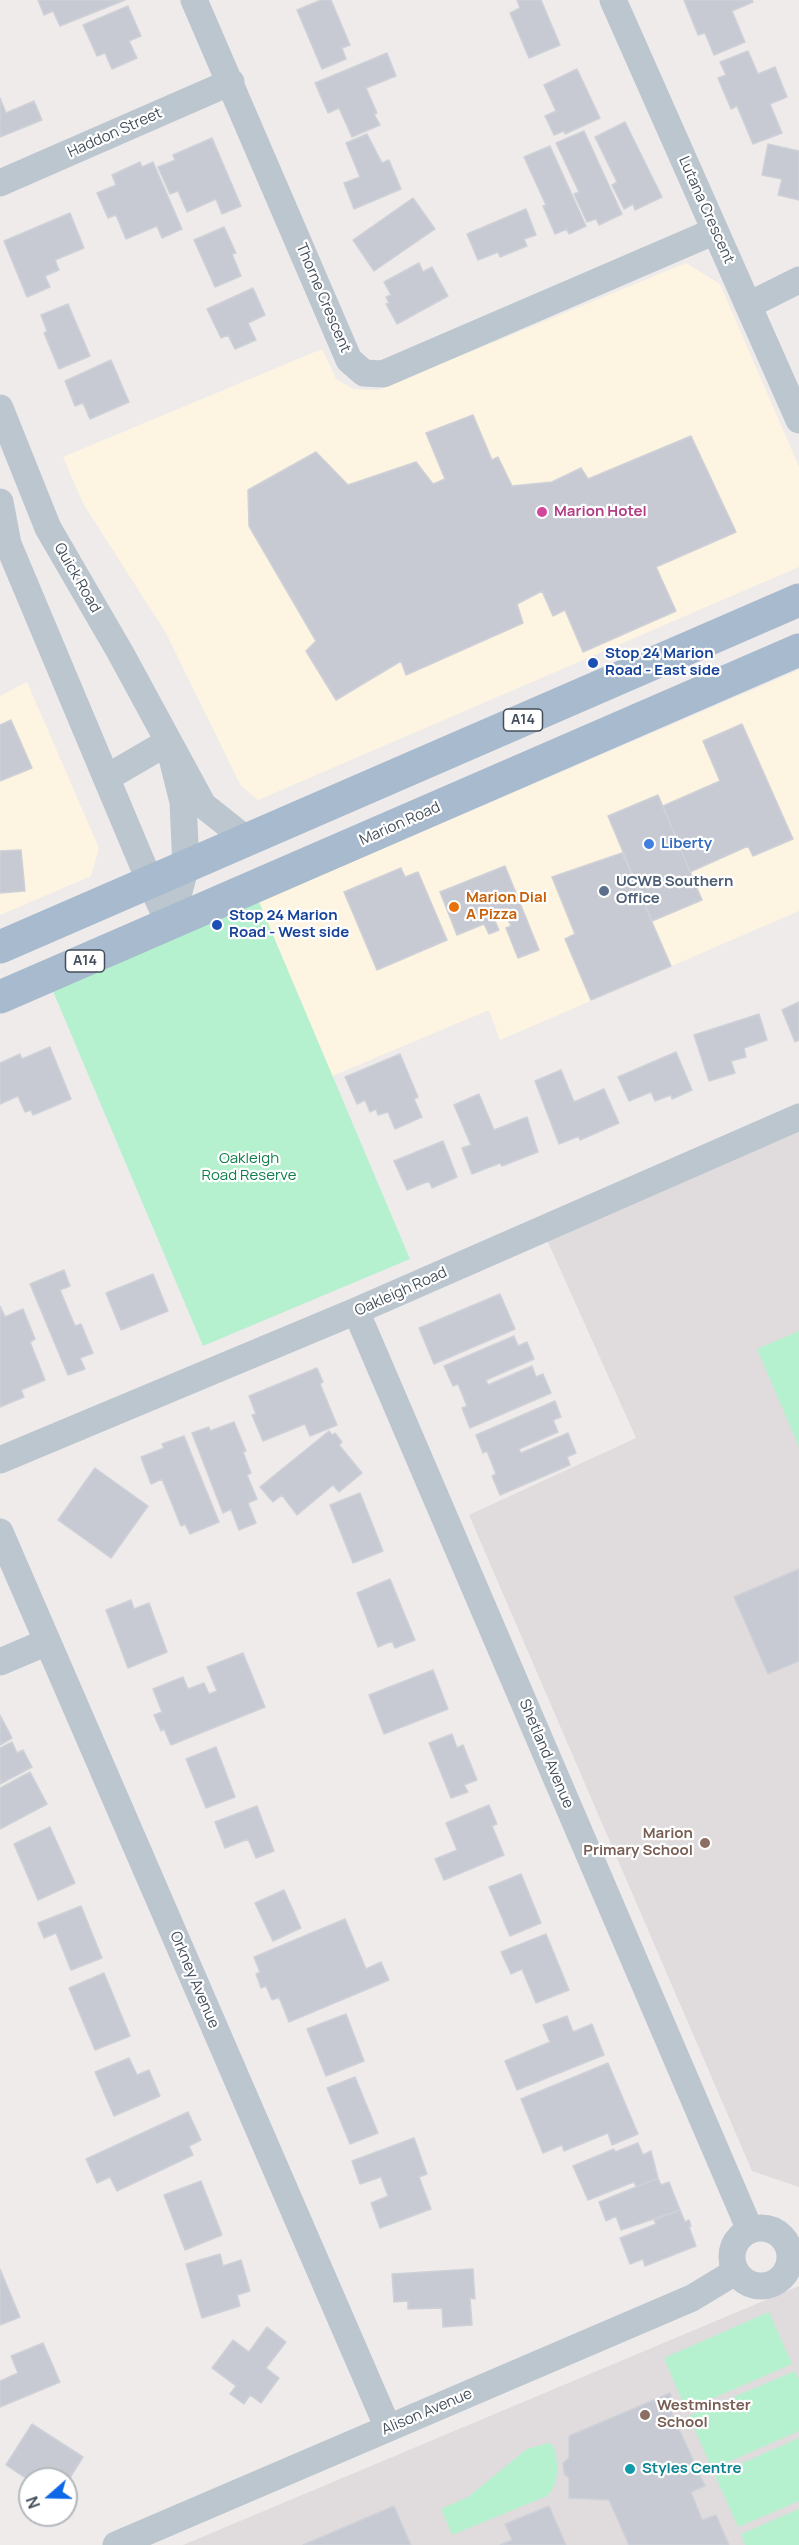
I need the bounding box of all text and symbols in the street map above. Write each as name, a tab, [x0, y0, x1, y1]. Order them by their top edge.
street label: Haddon Street	[65, 104, 165, 162]
street label: Lutana Crescent	[674, 154, 738, 266]
street label: Thorne Crescent	[292, 241, 354, 355]
place label: Marion Hotel	[554, 503, 647, 521]
marker: Marion Hotel	[535, 505, 549, 519]
street label: Quick Road	[50, 540, 104, 616]
place label: Stop 24 Marion Road - East side	[605, 645, 720, 680]
marker: Stop 24 Marion Road - East side	[586, 656, 600, 670]
road number: A14	[504, 709, 542, 731]
street label: Marion Road	[357, 798, 443, 850]
place label: Liberty	[661, 835, 712, 853]
marker: Liberty	[642, 837, 656, 851]
place label: UCWB Southern Office	[616, 873, 733, 908]
marker: UCWB Southern Office	[597, 884, 611, 898]
place label: Marion Dial A Pizza	[466, 889, 547, 924]
marker: Marion Dial A Pizza	[447, 900, 461, 914]
place label: Stop 24 Marion Road - West side	[229, 907, 349, 942]
marker: Stop 24 Marion Road - West side	[210, 918, 224, 932]
road number: A14	[66, 950, 104, 972]
park label: Oakleigh Road Reserve	[202, 1150, 296, 1185]
street label: Oakleigh Road	[352, 1264, 450, 1320]
street label: Shetland Avenue	[515, 1697, 577, 1811]
place label: Marion Primary School	[583, 1825, 693, 1860]
marker: Marion Primary School	[698, 1836, 712, 1850]
street label: Orkney Avenue	[166, 1929, 222, 2031]
street label: Alison Avenue	[379, 2385, 475, 2439]
place label: Westminster School	[657, 2397, 751, 2432]
marker: Westminster School	[638, 2408, 652, 2422]
place label: Styles Centre	[642, 2460, 742, 2478]
marker: Styles Centre	[623, 2462, 637, 2476]
north arrow	[18, 2467, 78, 2527]
text: N	[21, 2493, 45, 2512]

